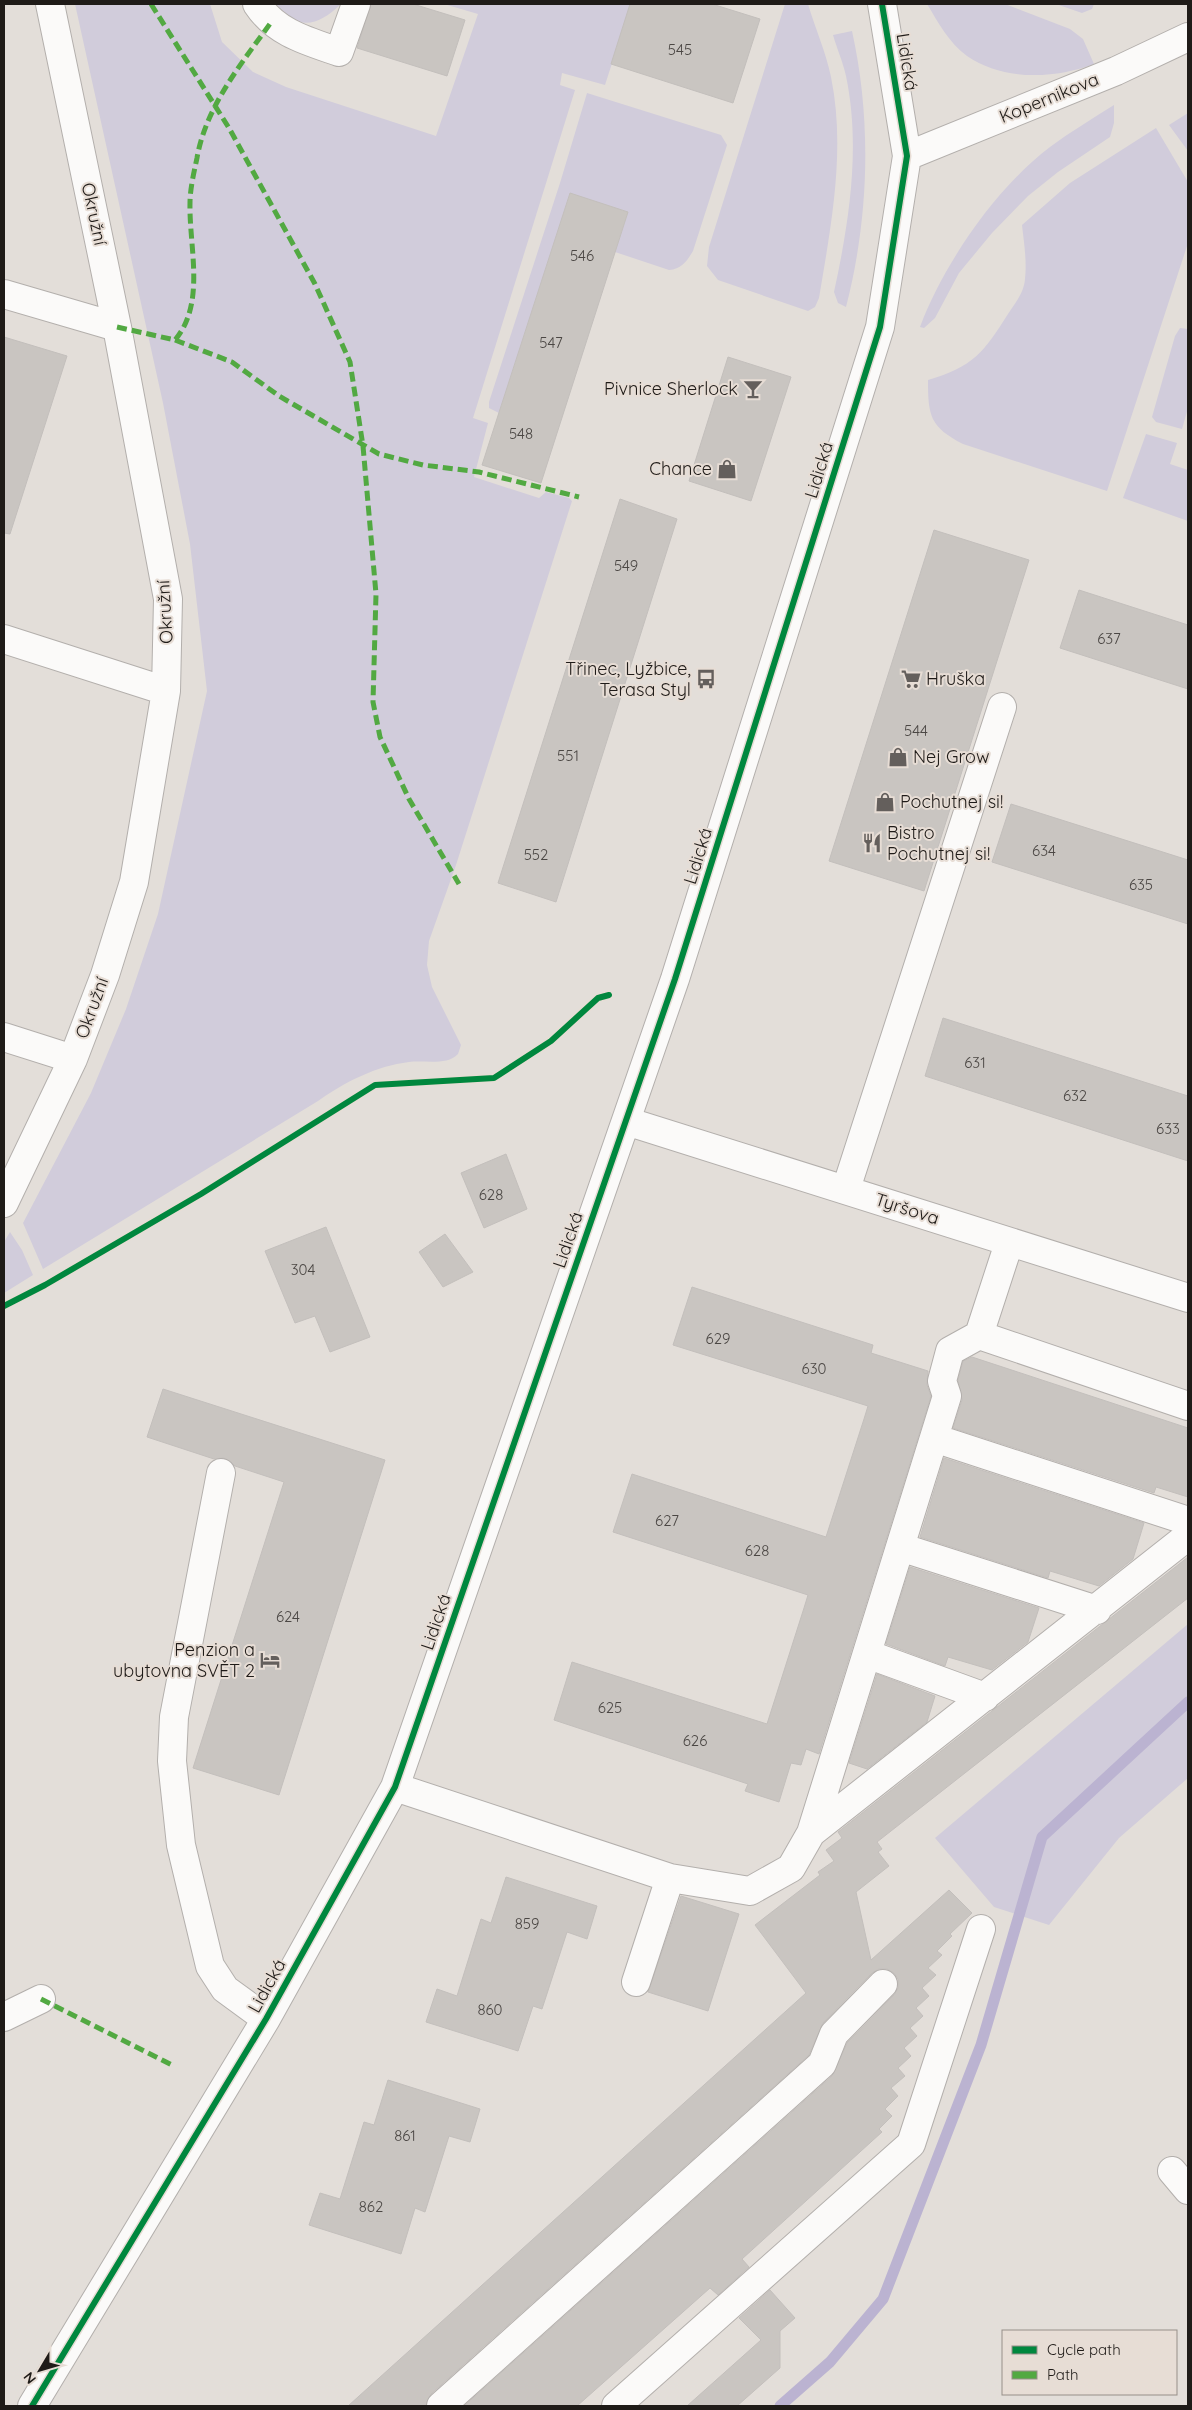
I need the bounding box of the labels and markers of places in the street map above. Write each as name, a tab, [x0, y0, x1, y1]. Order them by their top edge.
place label: Pivnice Sherlock	[604, 377, 738, 400]
bar icon: Pivnice Sherlock	[742, 378, 764, 400]
place label: Chance	[649, 457, 712, 480]
shop icon: Chance	[716, 458, 738, 480]
place label: Třinec, Lyžbice, Terasa Styl	[565, 657, 691, 701]
place label: Hruška	[926, 667, 985, 690]
bus stop icon: Třinec, Lyžbice, Terasa Styl	[695, 668, 717, 690]
supermarket icon: Hruška	[900, 668, 922, 690]
place label: Nej Grow	[913, 745, 990, 768]
shop icon: Nej Grow	[887, 746, 909, 768]
place label: Pochutnej si!	[900, 790, 1003, 813]
shop icon: Pochutnej si!	[874, 791, 896, 813]
place label: Bistro Pochutnej si!	[887, 821, 990, 865]
restaurant icon: Bistro Pochutnej si!	[861, 832, 883, 854]
place label: Penzion a ubytovna SVĚT 2	[113, 1638, 255, 1682]
hotel icon: Penzion a ubytovna SVĚT 2	[259, 1649, 281, 1671]

